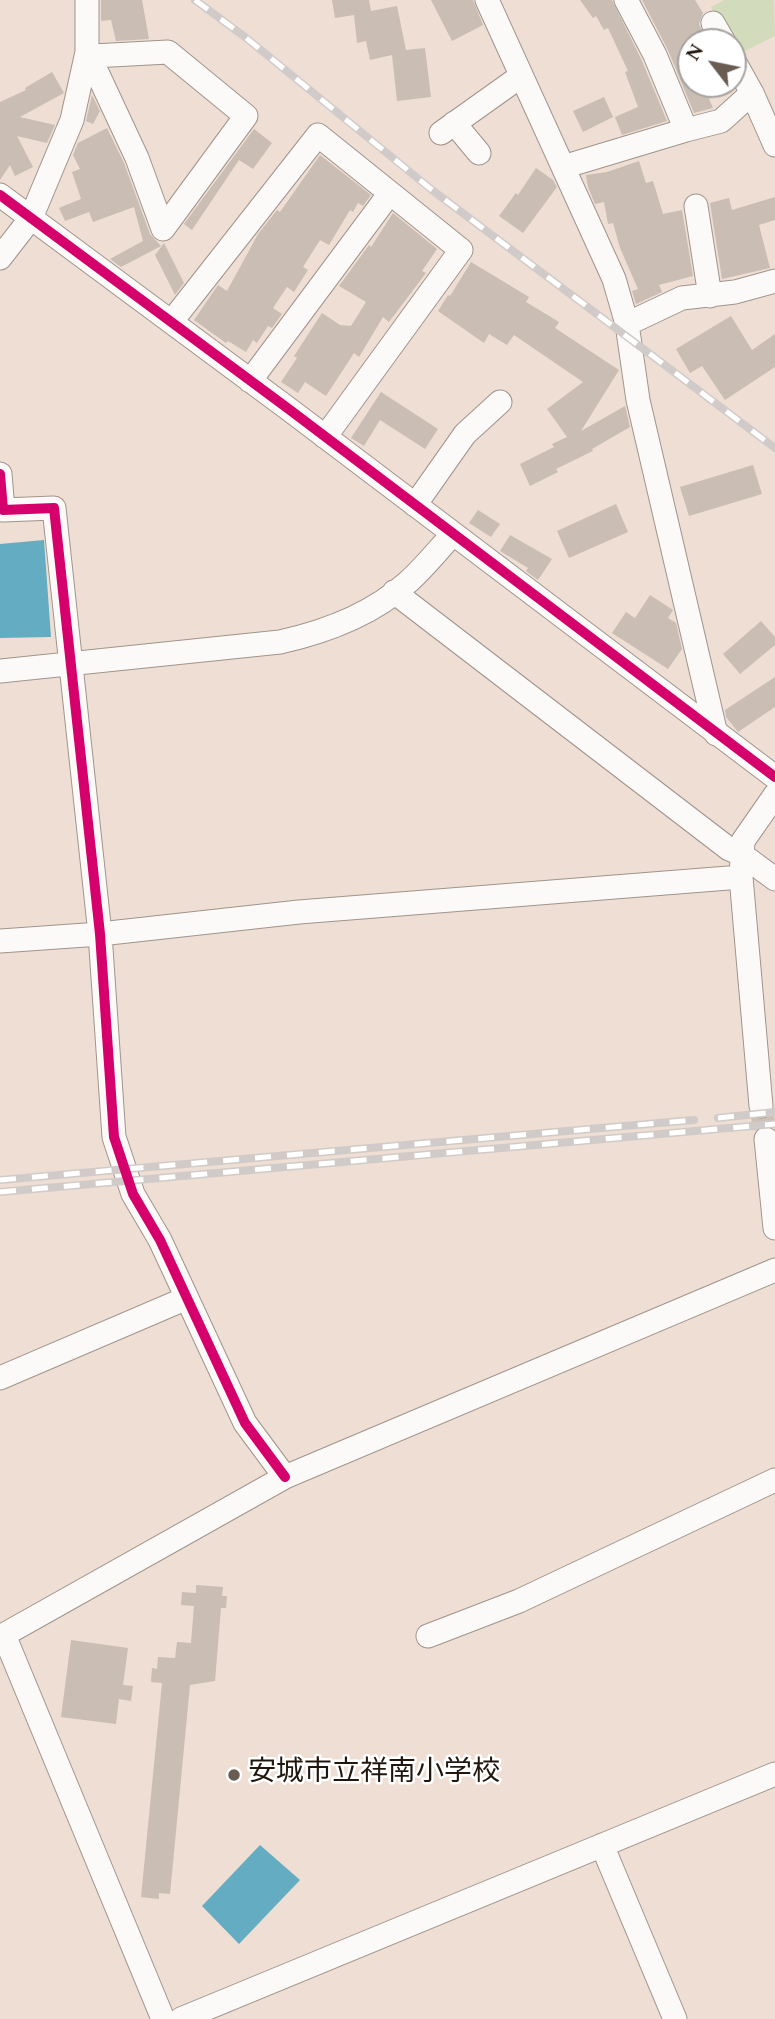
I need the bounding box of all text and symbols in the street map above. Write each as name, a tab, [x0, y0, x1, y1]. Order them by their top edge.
north arrow	[677, 28, 747, 98]
text: N	[679, 38, 712, 67]
place label: 安城市立祥南小学校	[248, 1758, 500, 1792]
marker: 安城市立祥南小学校	[226, 1767, 242, 1783]

